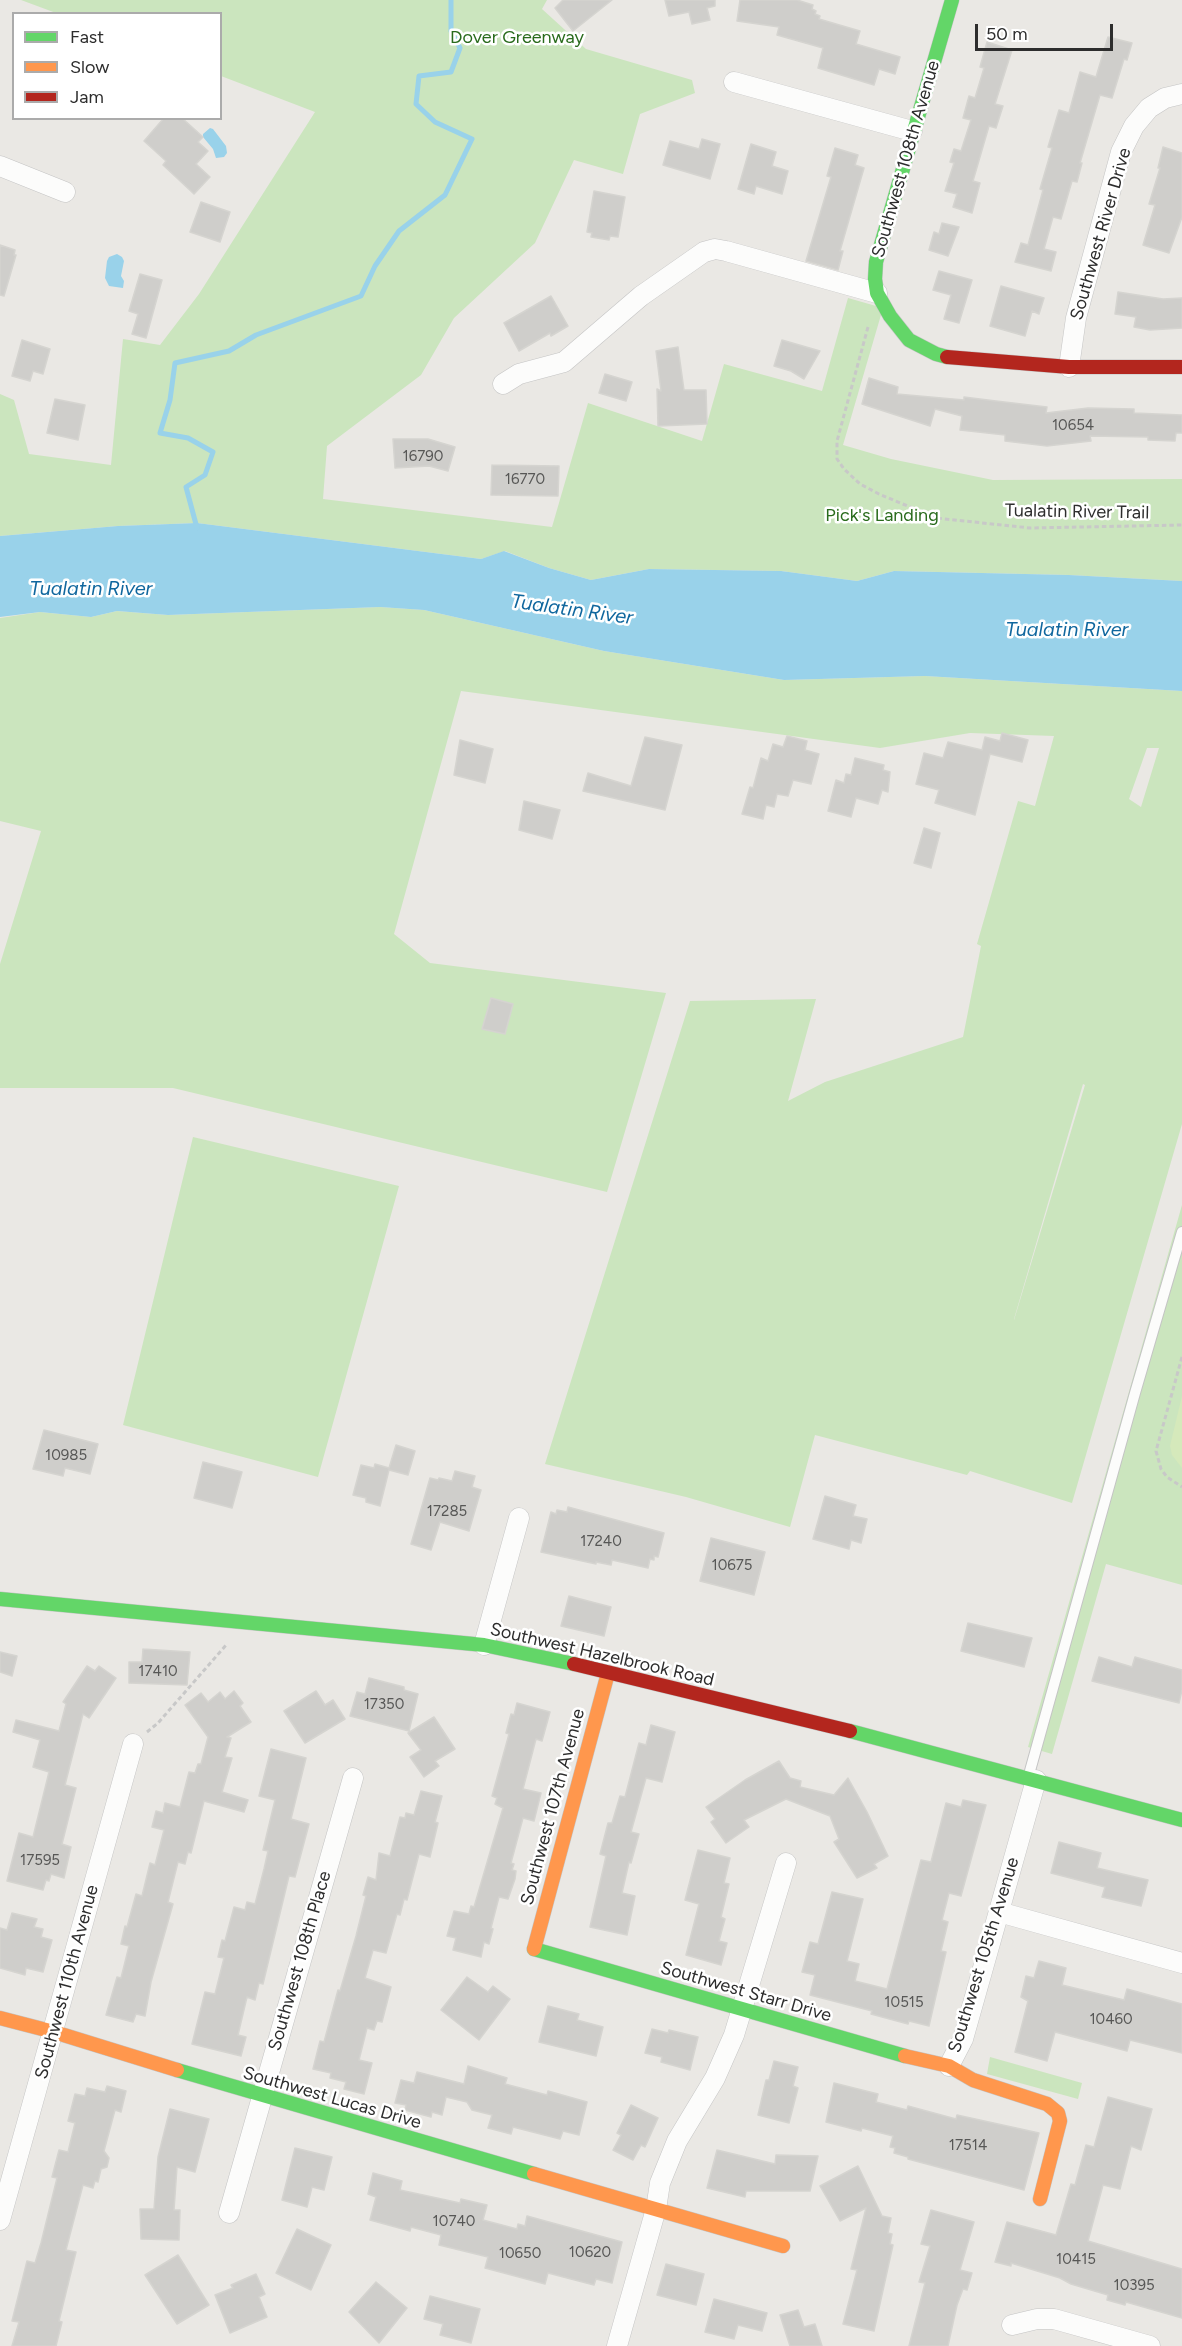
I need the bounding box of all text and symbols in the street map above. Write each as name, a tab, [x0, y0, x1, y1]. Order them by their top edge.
legend	[12, 12, 222, 120]
scale bar	[978, 12, 1116, 50]
text: 50 m	[986, 23, 1028, 45]
text: Fast	[70, 26, 104, 48]
park label: Dover Greenway	[450, 27, 584, 49]
text: Slow	[70, 56, 109, 78]
street label: Southwest 108th Avenue	[868, 58, 944, 260]
text: Jam	[70, 86, 104, 108]
street label: Southwest River Drive	[1066, 145, 1136, 323]
house number: 10654	[1052, 417, 1094, 435]
house number: 16790	[403, 448, 443, 466]
house number: 16770	[505, 471, 545, 489]
street label: Tualatin River Trail	[1005, 500, 1149, 524]
park label: Pick's Landing	[825, 505, 939, 527]
water label: Tualatin River	[30, 577, 152, 601]
water label: Tualatin River	[510, 590, 634, 630]
water label: Tualatin River	[1006, 618, 1128, 642]
house number: 10985	[45, 1447, 87, 1465]
house number: 17285	[427, 1503, 467, 1521]
house number: 17240	[580, 1533, 622, 1551]
house number: 10675	[712, 1557, 752, 1575]
street label: Southwest Hazelbrook Road	[488, 1619, 716, 1691]
house number: 17410	[138, 1663, 178, 1681]
house number: 17350	[364, 1696, 404, 1714]
street label: Southwest 107th Avenue	[516, 1706, 590, 1908]
house number: 17595	[20, 1852, 60, 1870]
street label: Southwest 105th Avenue	[944, 1855, 1024, 2055]
street label: Southwest 108th Place	[264, 1869, 336, 2053]
street label: Southwest 110th Avenue	[31, 1883, 103, 2081]
street label: Southwest Starr Drive	[658, 1957, 834, 2027]
house number: 10515	[884, 1994, 924, 2012]
house number: 10460	[1089, 2011, 1133, 2029]
street label: Southwest Lucas Drive	[240, 2062, 424, 2134]
house number: 17514	[949, 2137, 987, 2155]
house number: 10740	[433, 2213, 475, 2231]
house number: 10620	[569, 2244, 611, 2262]
house number: 10650	[499, 2245, 541, 2263]
house number: 10415	[1056, 2251, 1096, 2269]
house number: 10395	[1113, 2277, 1155, 2295]

